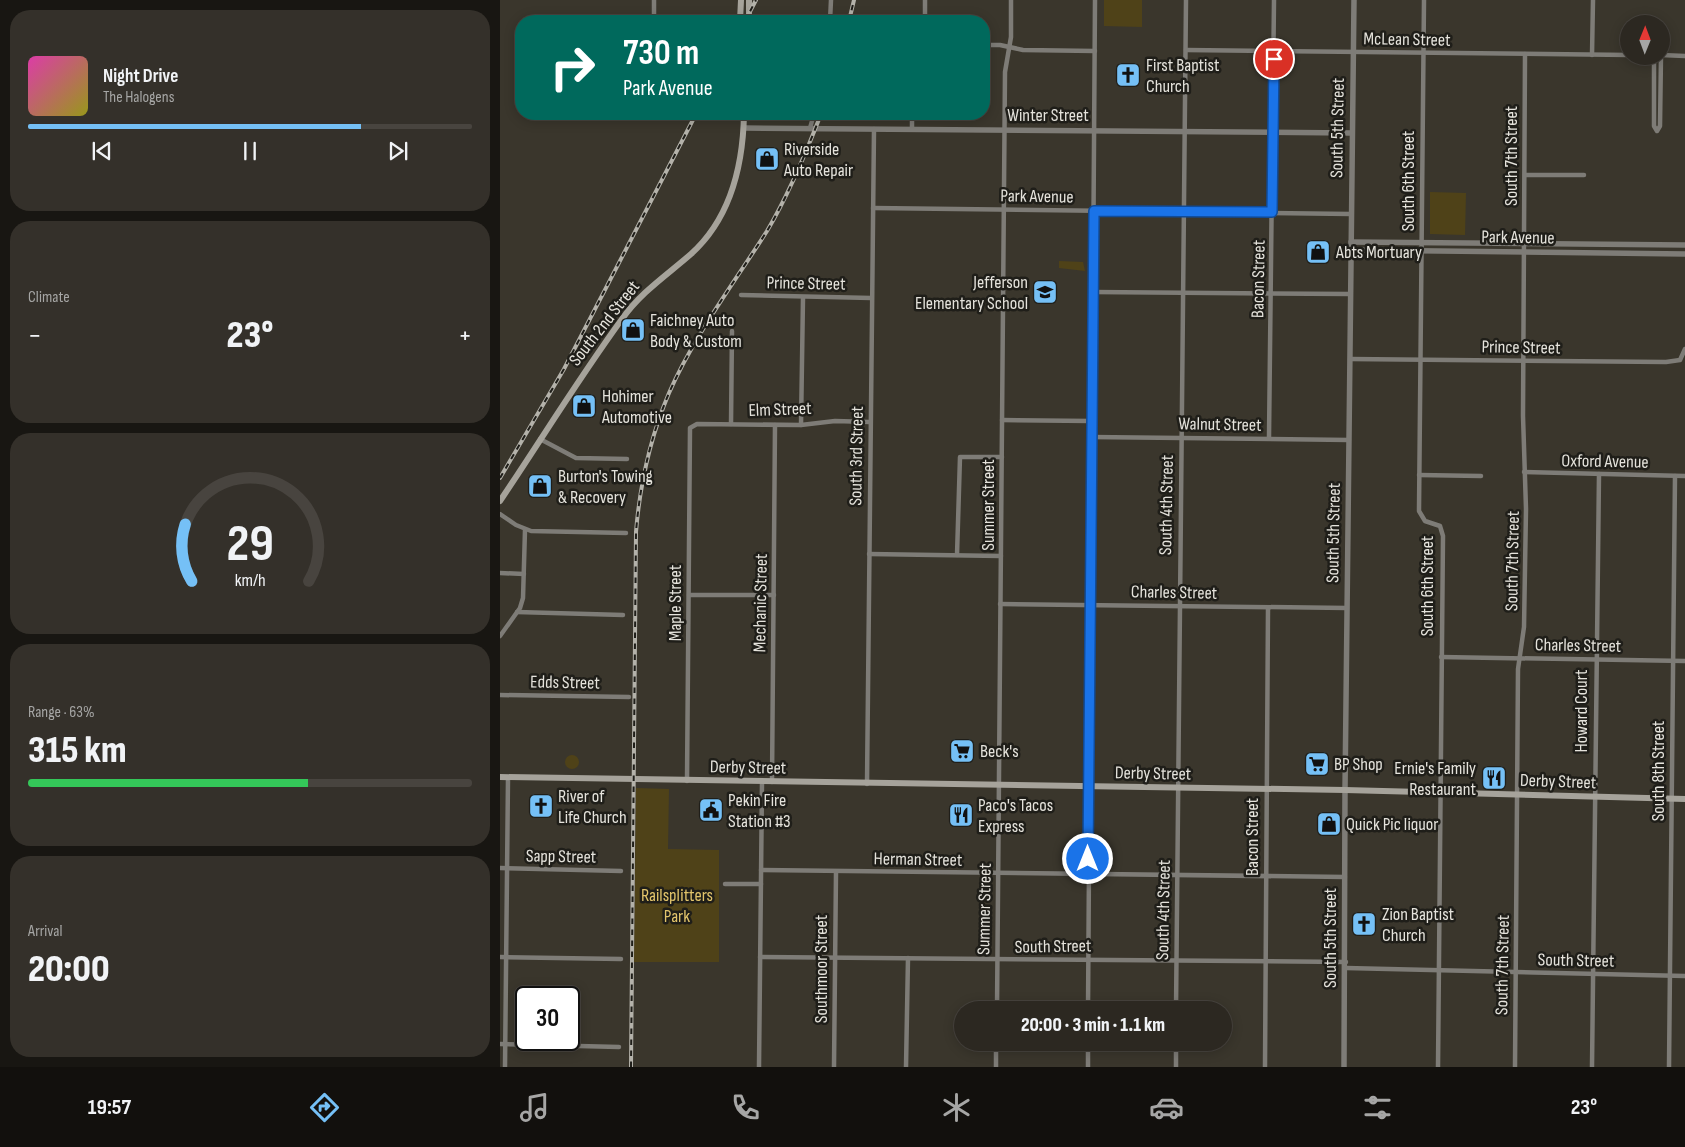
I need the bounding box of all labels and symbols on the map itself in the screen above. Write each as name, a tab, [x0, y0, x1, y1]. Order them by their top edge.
north arrow	[1620, 15, 1670, 65]
street label: McLean Street	[1363, 28, 1451, 51]
pin	[1253, 38, 1295, 80]
place label: First Baptist Church	[1146, 55, 1220, 97]
church icon: First Baptist Church	[1115, 62, 1141, 88]
street label: South 5th Street	[1326, 77, 1349, 178]
street label: Winter Street	[1007, 105, 1089, 126]
street label: South 7th Street	[1501, 105, 1522, 206]
street label: South 6th Street	[1398, 130, 1419, 231]
place label: Riverside Auto Repair	[783, 139, 853, 181]
shop icon: Riverside Auto Repair	[754, 146, 780, 172]
street label: Park Avenue	[1000, 185, 1074, 208]
street label: Park Avenue	[1481, 226, 1555, 249]
street label: Bacon Street	[1247, 239, 1270, 318]
shop icon: Abts Mortuary	[1305, 239, 1331, 265]
place label: Abts Mortuary	[1335, 242, 1422, 263]
street label: Prince Street	[766, 272, 846, 295]
place label: Jefferson Elementary School	[915, 272, 1028, 314]
street label: South 2nd Street	[565, 276, 644, 370]
school or university icon: Jefferson Elementary School	[1032, 279, 1058, 305]
place label: Faichney Auto Body & Custom	[650, 310, 742, 352]
shop icon: Faichney Auto Body & Custom	[620, 317, 646, 343]
street label: Prince Street	[1481, 336, 1561, 359]
place label: Hohimer Automotive	[601, 386, 672, 428]
shop icon: Hohimer Automotive	[571, 393, 597, 419]
street label: Elm Street	[748, 398, 812, 421]
street label: South 3rd Street	[845, 406, 868, 506]
street label: Walnut Street	[1178, 413, 1262, 436]
street label: Oxford Avenue	[1561, 450, 1649, 473]
street label: South 4th Street	[1155, 454, 1178, 555]
street label: Summer Street	[978, 459, 999, 551]
place label: Burton's Towing & Recovery	[558, 466, 653, 508]
shop icon: Burton's Towing & Recovery	[527, 473, 553, 499]
street label: South 5th Street	[1322, 482, 1345, 583]
street label: South 7th Street	[1501, 510, 1524, 611]
street label: South 6th Street	[1417, 535, 1438, 636]
street label: Mechanic Street	[749, 553, 772, 653]
street label: Maple Street	[665, 564, 686, 641]
street label: Charles Street	[1131, 581, 1218, 604]
street label: Charles Street	[1535, 634, 1622, 657]
street label: Howard Court	[1571, 669, 1592, 753]
street label: Edds Street	[530, 671, 600, 694]
street label: South 8th Street	[1648, 720, 1669, 821]
supermarket icon: Beck's	[949, 738, 975, 764]
place label: Beck's	[980, 741, 1019, 762]
supermarket icon: BP Shop	[1304, 751, 1330, 777]
place label: BP Shop	[1334, 754, 1383, 775]
street label: Derby Street	[710, 756, 787, 779]
place label: Ernie's Family Restaurant	[1394, 758, 1477, 800]
street label: Derby Street	[1115, 762, 1192, 785]
restaurant icon: Ernie's Family Restaurant	[1481, 765, 1507, 791]
street label: Derby Street	[1519, 770, 1597, 793]
place label: River of Life Church	[558, 786, 627, 828]
place label: Pekin Fire Station #3	[728, 790, 791, 832]
church icon: River of Life Church	[528, 793, 554, 819]
place label: Paco's Tacos Express	[978, 795, 1053, 837]
public building icon: Pekin Fire Station #3	[698, 797, 724, 823]
street label: Bacon Street	[1242, 797, 1263, 876]
restaurant icon: Paco's Tacos Express	[948, 802, 974, 828]
shop icon: Quick Pic liquor	[1316, 811, 1342, 837]
place label: Quick Pic liquor	[1346, 814, 1438, 835]
position arrow	[1061, 832, 1113, 884]
street label: Sapp Street	[526, 845, 597, 868]
street label: Herman Street	[874, 848, 963, 871]
street label: South 4th Street	[1152, 859, 1175, 960]
street label: Summer Street	[973, 863, 996, 955]
park label: Railsplitters Park	[641, 885, 713, 927]
street label: South 5th Street	[1320, 887, 1341, 988]
place label: Zion Baptist Church	[1382, 904, 1455, 946]
church icon: Zion Baptist Church	[1351, 911, 1377, 937]
street label: Southmoor Street	[811, 914, 832, 1023]
street label: South 7th Street	[1491, 914, 1514, 1015]
street label: South Street	[1014, 935, 1092, 958]
street label: South Street	[1537, 949, 1615, 972]
speed limit sign: 30	[515, 986, 580, 1051]

